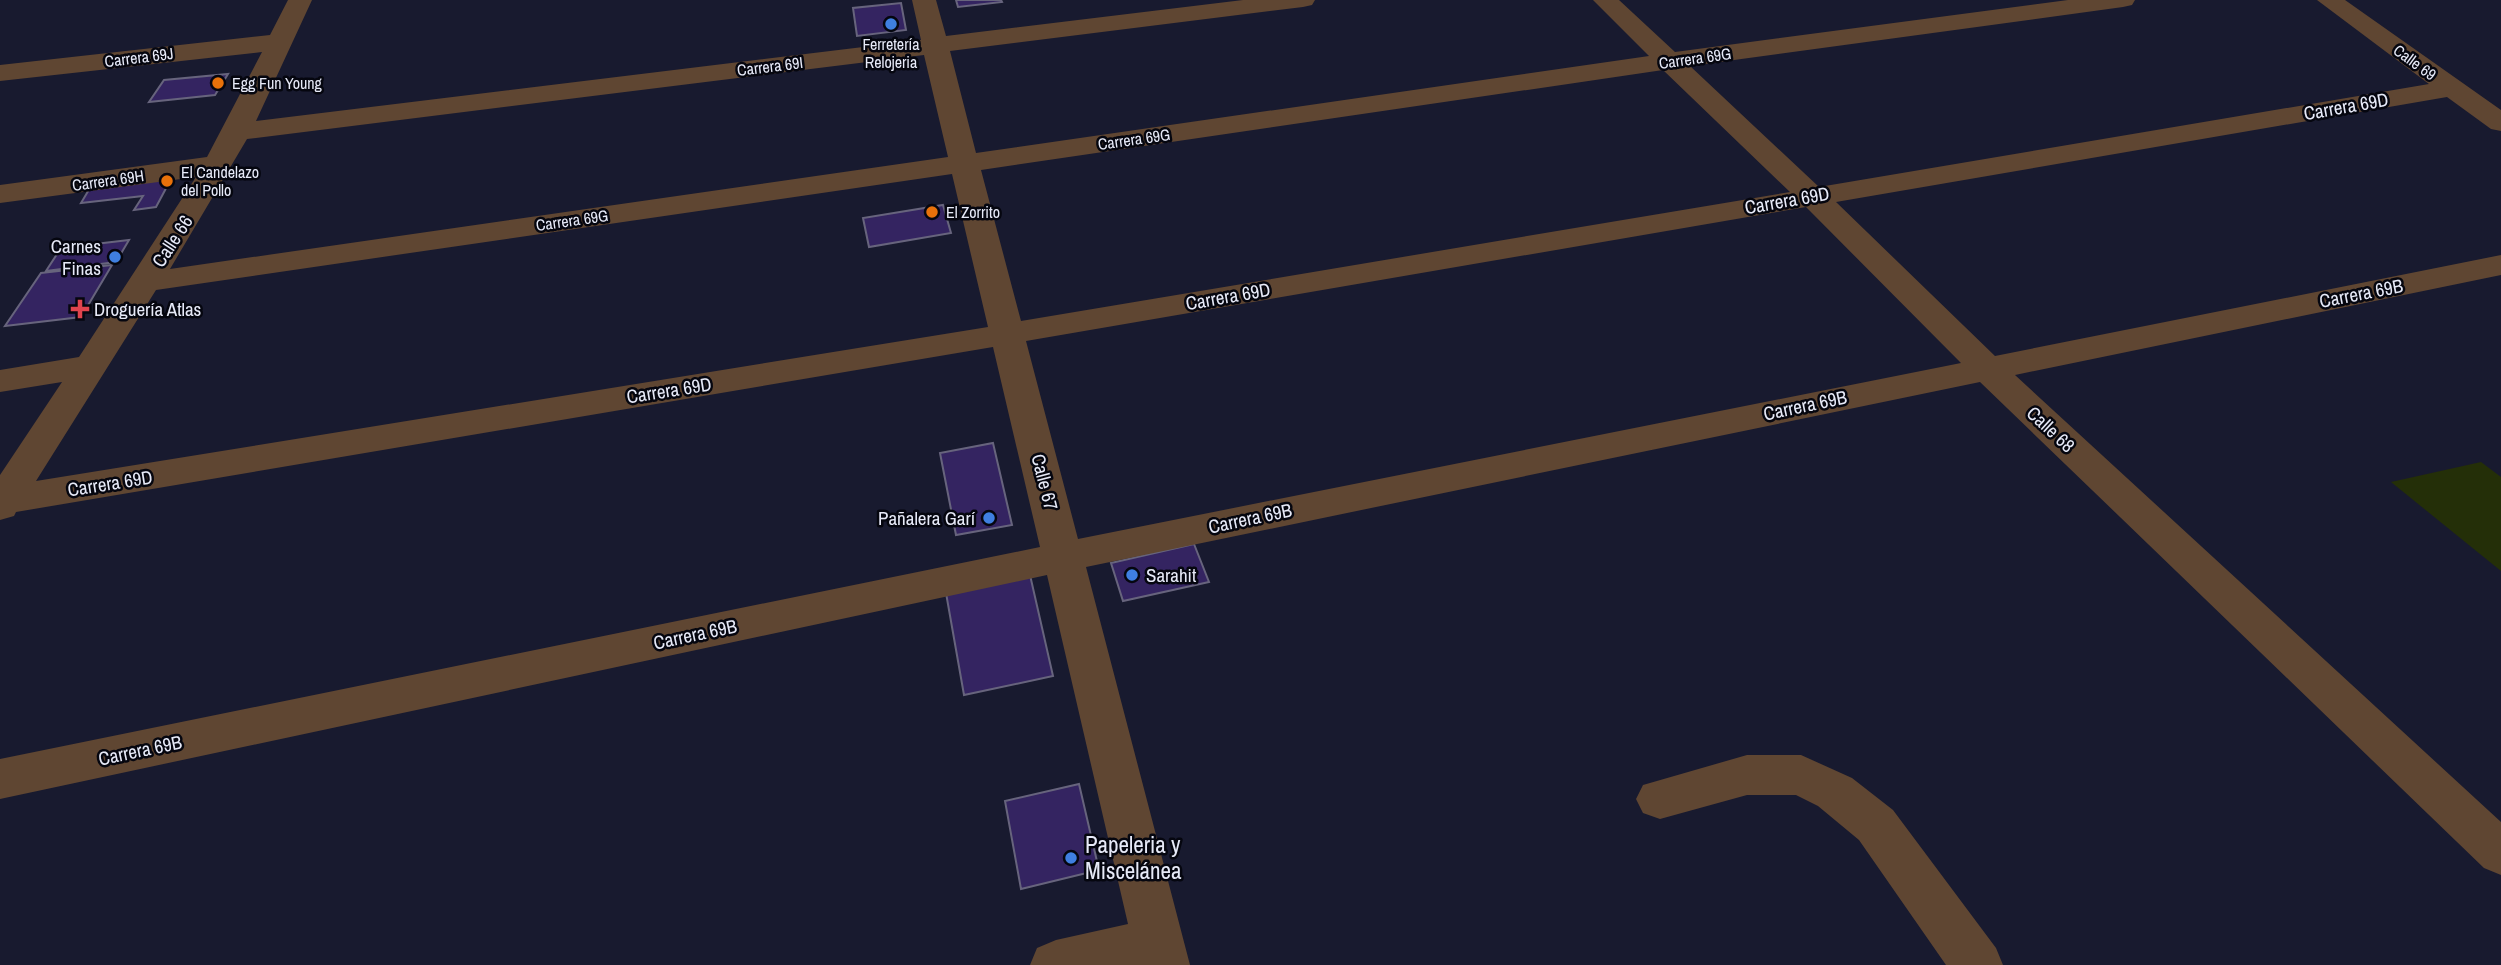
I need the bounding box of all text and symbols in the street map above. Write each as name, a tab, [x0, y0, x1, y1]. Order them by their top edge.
marker: Ferretería Relojeria	[883, 16, 899, 32]
place label: Ferretería Relojeria	[863, 33, 920, 73]
street label: Calle 69	[2389, 39, 2441, 85]
street label: Carrera 69J	[103, 42, 175, 72]
street label: Carrera 69G	[1657, 42, 1733, 74]
street label: Carrera 69I	[736, 51, 804, 81]
place label: Egg Fun Young	[232, 72, 323, 94]
marker: Egg Fun Young	[210, 75, 226, 91]
street label: Carrera 69D	[2302, 86, 2390, 126]
street label: Carrera 69G	[1096, 123, 1172, 155]
place label: El Candelazo del Pollo	[181, 161, 259, 201]
street label: Carrera 69H	[71, 164, 145, 196]
marker: El Candelazo del Pollo	[159, 173, 175, 189]
street label: Carrera 69D	[1743, 180, 1831, 220]
place label: El Zorrito	[946, 201, 1000, 223]
street label: Carrera 69G	[534, 204, 610, 236]
marker: El Zorrito	[924, 204, 940, 220]
street label: Calle 66	[146, 210, 198, 272]
place label: Carnes Finas	[51, 233, 101, 281]
marker: Carnes Finas	[107, 249, 123, 265]
street label: Carrera 69B	[2317, 272, 2405, 314]
street label: Carrera 69D	[1184, 276, 1272, 316]
place label: Droguería Atlas	[94, 296, 202, 322]
marker: Droguería Atlas	[72, 301, 88, 317]
street label: Carrera 69D	[625, 370, 713, 410]
street label: Carrera 69B	[1761, 383, 1849, 427]
street label: Calle 68	[2021, 400, 2081, 458]
street label: Calle 67	[1025, 451, 1065, 513]
street label: Carrera 69D	[66, 463, 154, 503]
street label: Carrera 69B	[1206, 496, 1294, 540]
place label: Pañalera Garí	[878, 505, 976, 531]
marker: Pañalera Garí	[981, 510, 997, 526]
place label: Sarahit	[1146, 562, 1197, 588]
marker: Sarahit	[1124, 567, 1140, 583]
street label: Carrera 69B	[651, 612, 739, 656]
street label: Carrera 69B	[96, 728, 184, 772]
place label: Papeleria y Miscelánea	[1085, 829, 1182, 886]
marker: Papeleria y Miscelánea	[1063, 850, 1079, 866]

